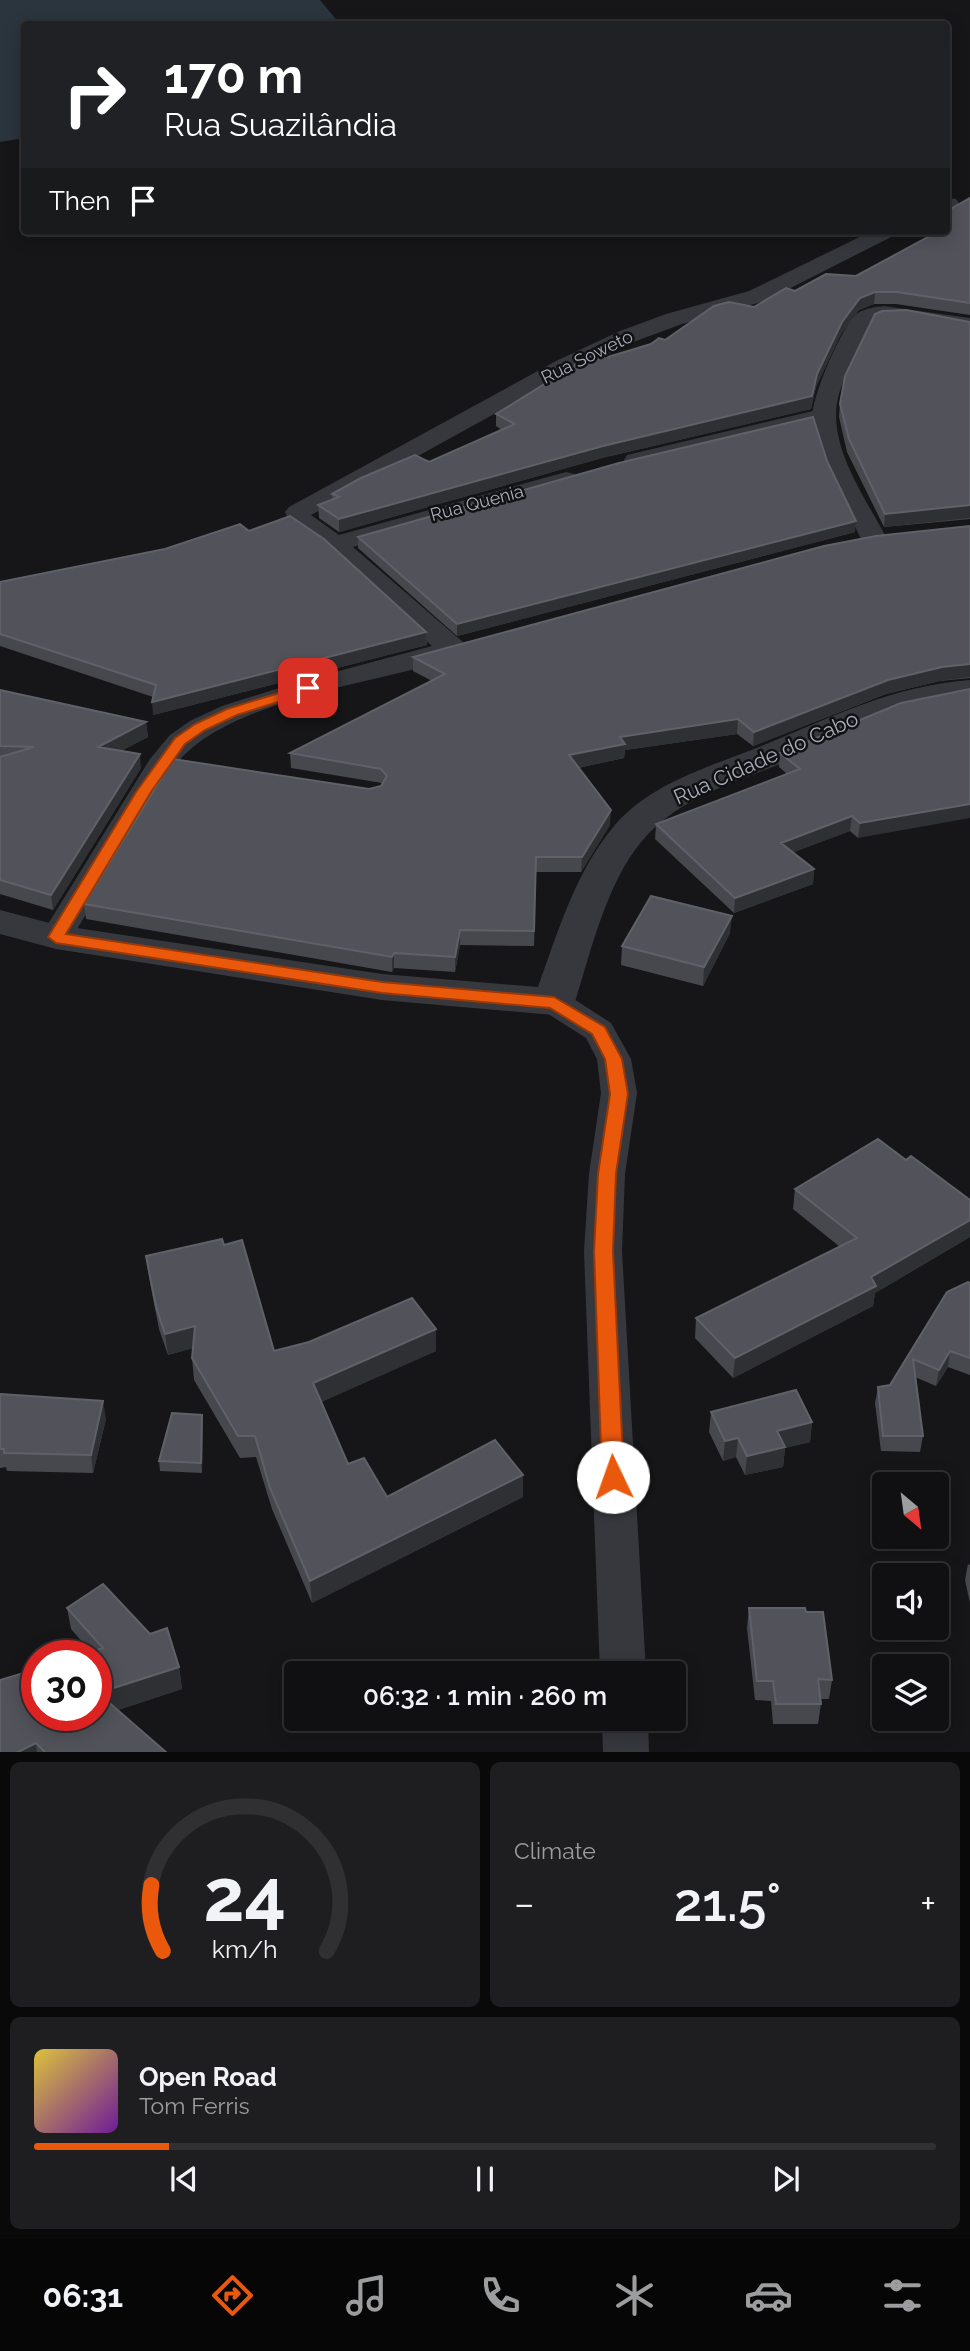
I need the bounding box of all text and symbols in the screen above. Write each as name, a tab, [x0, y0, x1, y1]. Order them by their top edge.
text: 170 m	[164, 47, 303, 104]
icon: right	[49, 49, 140, 140]
text: Rua Suazilândia	[164, 106, 397, 143]
icon: arrive	[124, 182, 162, 220]
text: Then	[49, 186, 110, 216]
street label: Rua Soweto	[538, 325, 636, 388]
street label: Rua Quenia	[428, 480, 526, 525]
pin	[278, 658, 338, 718]
icon: arrive	[289, 669, 327, 707]
street label: Rua Cidade do Cabo	[670, 706, 862, 809]
position arrow	[576, 1440, 650, 1514]
north arrow	[872, 1472, 948, 1549]
map controls	[872, 1472, 949, 1731]
button: sound	[872, 1563, 949, 1640]
speed limit sign: 30	[21, 1640, 112, 1731]
button: layers	[872, 1654, 949, 1731]
text: 06:32 · 1 min · 260 m	[363, 1681, 607, 1711]
text: Climate	[514, 1837, 596, 1864]
text: 24	[204, 1853, 286, 1938]
text: 21.5°	[674, 1872, 781, 1933]
text: −	[514, 1881, 534, 1926]
text: +	[920, 1881, 936, 1926]
text: km/h	[212, 1933, 278, 1963]
text: Open Road	[139, 2062, 277, 2092]
text: Tom Ferris	[139, 2092, 250, 2119]
icon: previous	[165, 2160, 203, 2198]
icon: pause	[466, 2160, 504, 2198]
icon: next	[767, 2160, 805, 2198]
icon: directions	[208, 2271, 257, 2320]
icon: music	[342, 2271, 391, 2320]
icon: phone	[476, 2271, 525, 2320]
icon: climate	[610, 2271, 659, 2320]
icon: car	[744, 2271, 793, 2320]
icon: filters	[878, 2271, 927, 2320]
text: 06:31	[43, 2277, 123, 2314]

